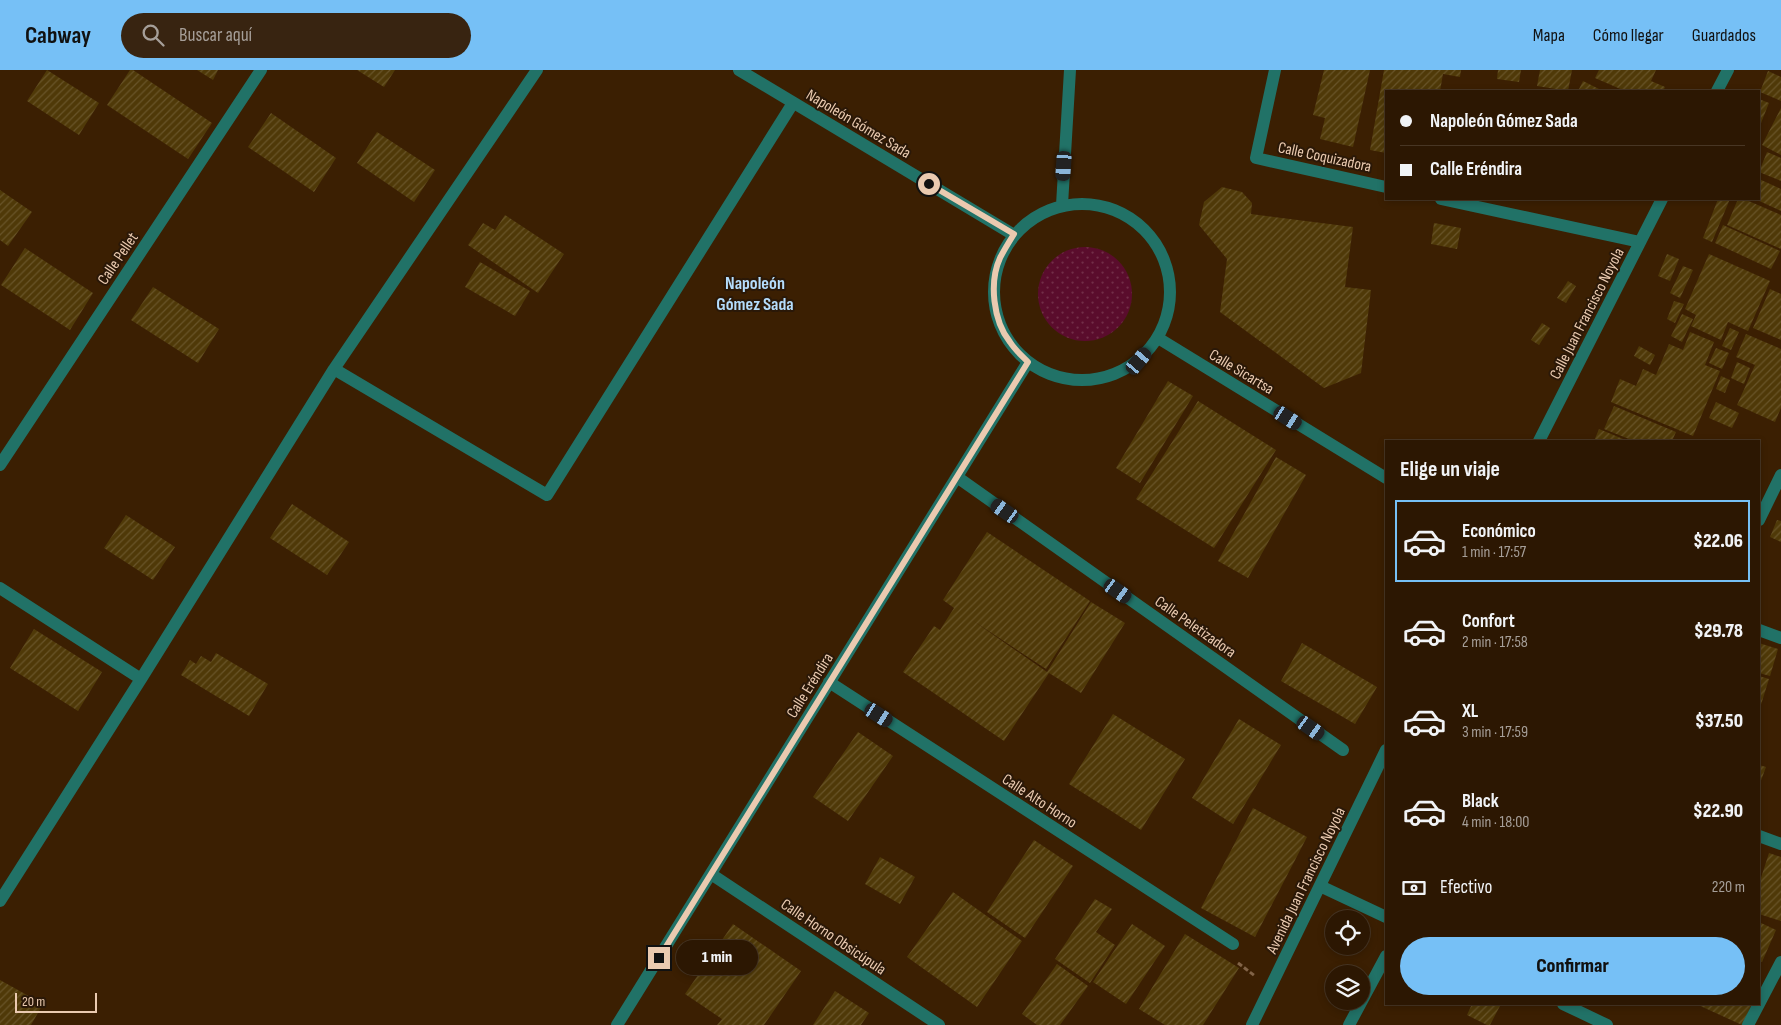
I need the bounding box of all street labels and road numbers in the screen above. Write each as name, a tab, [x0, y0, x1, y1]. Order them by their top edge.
street label: Napoleón Gómez Sada	[803, 86, 914, 163]
street label: Calle Coquizadora	[1276, 138, 1373, 177]
street label: Calle Pellet	[94, 229, 143, 289]
street label: Calle Juan Francisco Noyola	[1546, 245, 1629, 382]
street label: Calle Sicartsa	[1205, 346, 1277, 399]
street label: Calle Peletizadora	[1151, 592, 1239, 662]
street label: Calle Eréndira	[783, 650, 838, 722]
street label: Calle Alto Horno	[998, 770, 1080, 832]
street label: Avenida Juan Francisco Noyola	[1262, 804, 1350, 958]
street label: Calle Horno Obsicúpula	[777, 895, 889, 979]

